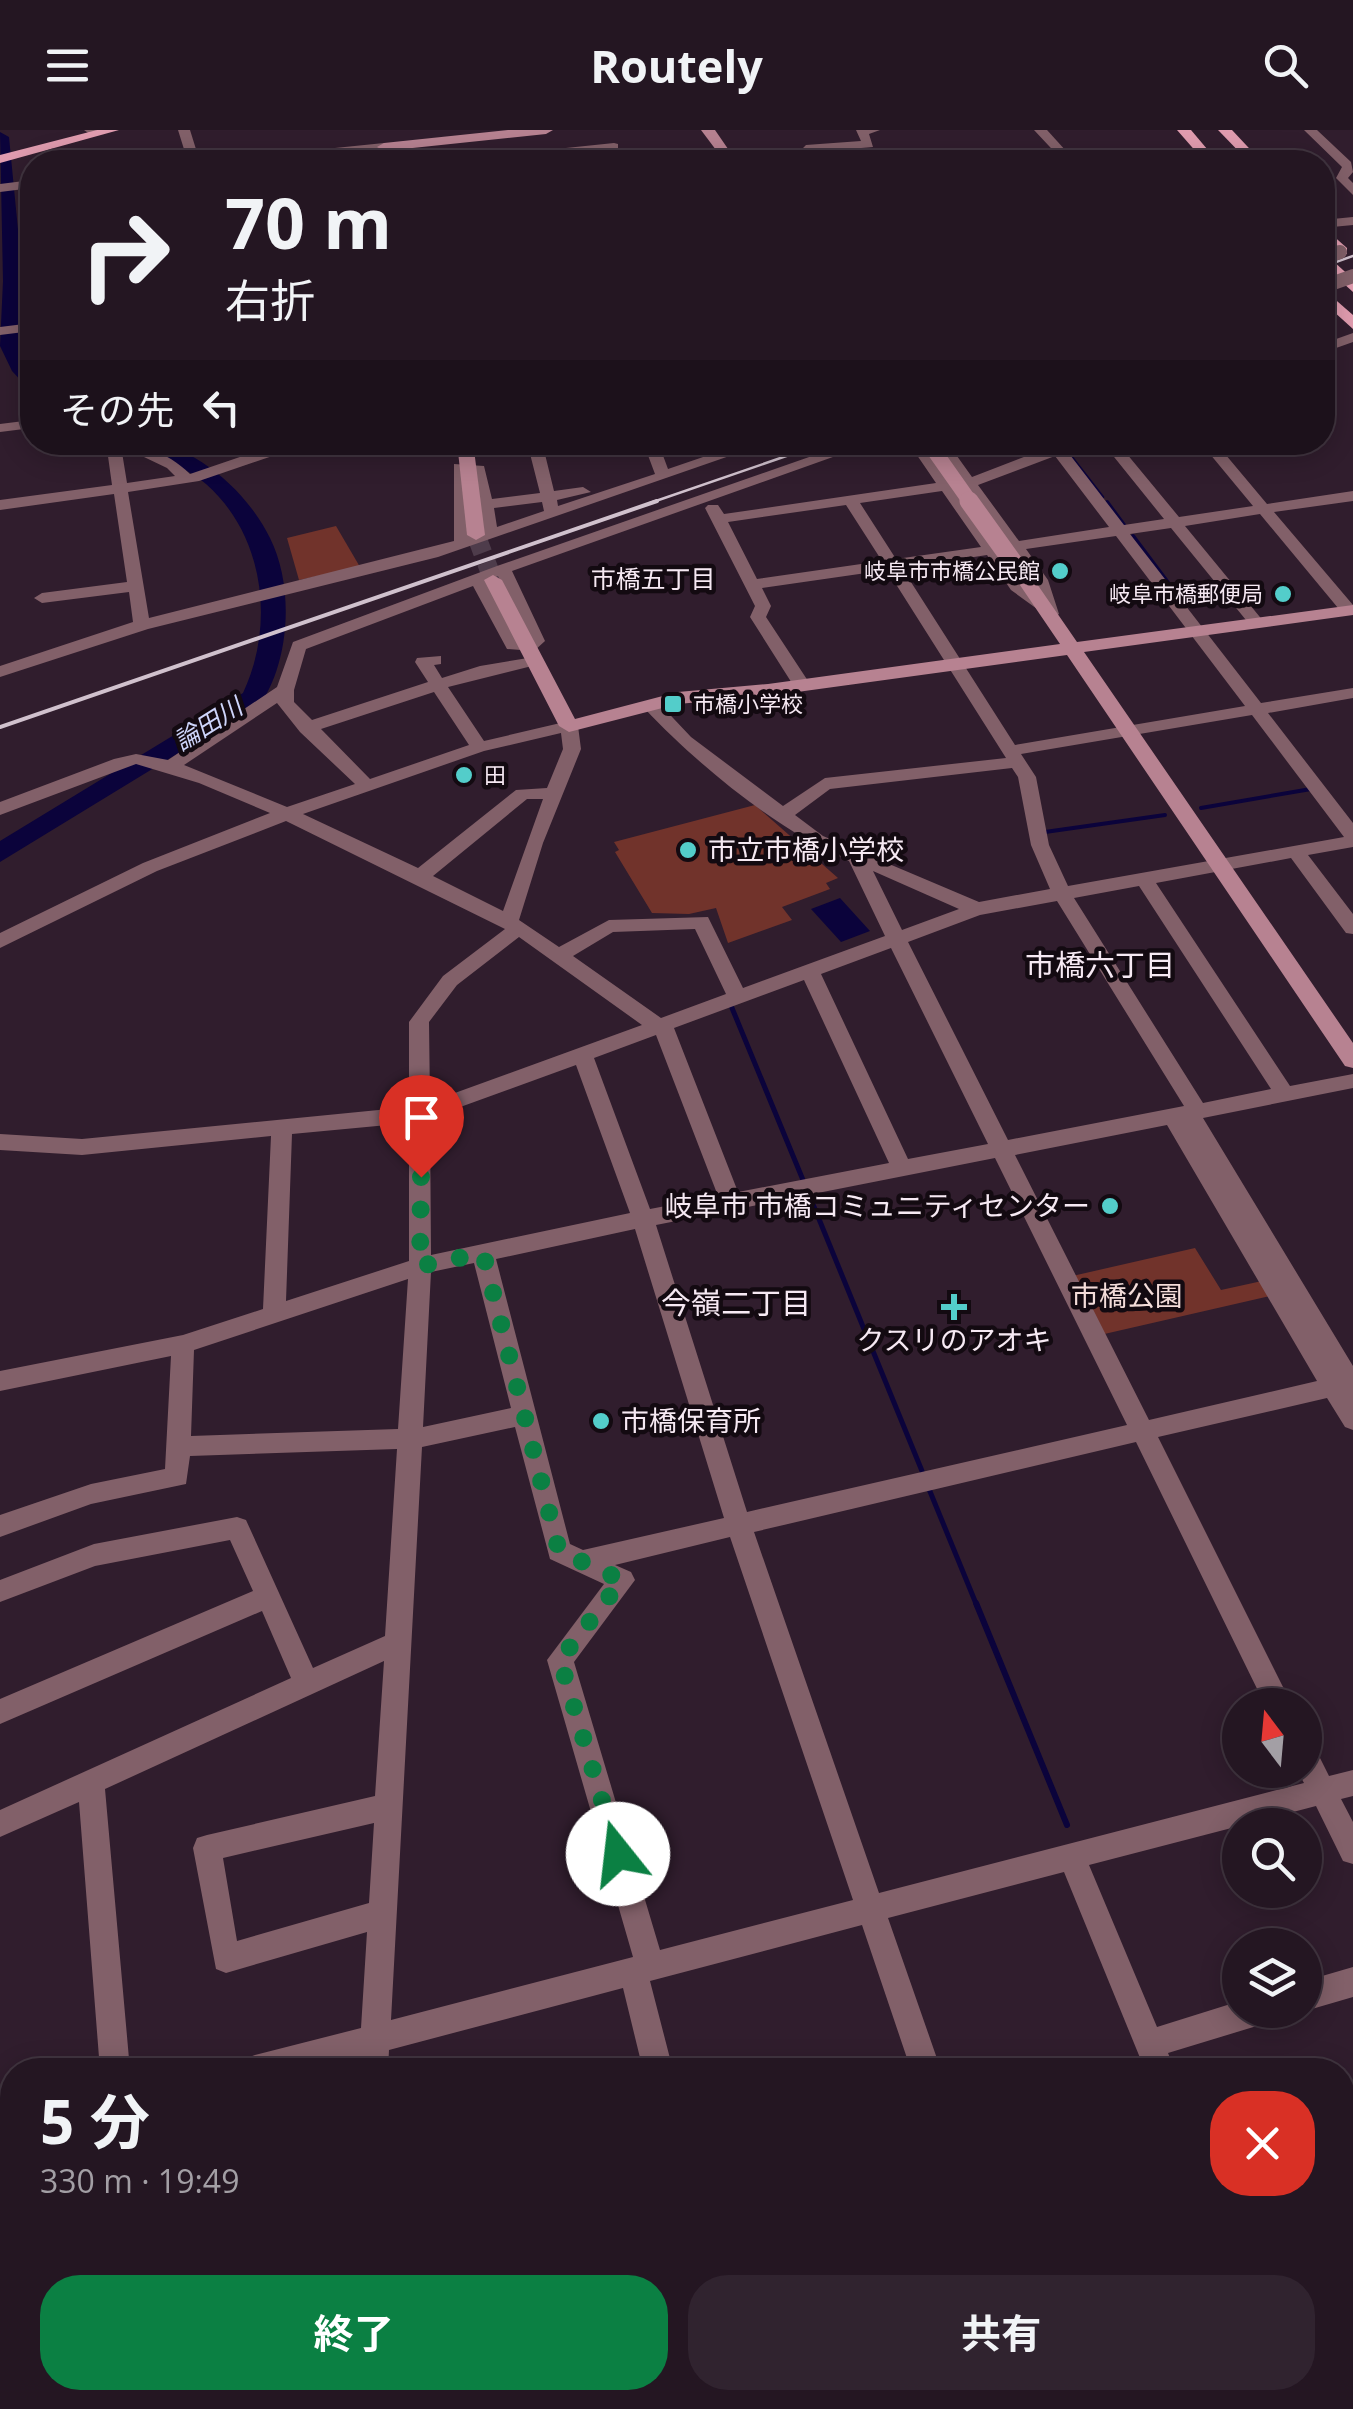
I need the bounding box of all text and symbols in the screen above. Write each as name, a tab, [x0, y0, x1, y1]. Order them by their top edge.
text: Routely	[590, 35, 763, 96]
icon: menu	[40, 38, 95, 93]
icon: search	[1258, 38, 1313, 93]
text: 70 m	[225, 174, 392, 270]
icon: right	[60, 190, 190, 320]
text: 右折	[225, 269, 315, 330]
icon: left	[194, 380, 249, 435]
text: その先	[60, 383, 174, 435]
place label: 岐阜市市橋公民館	[864, 555, 1040, 585]
marker: 岐阜市市橋公民館	[1049, 560, 1071, 582]
district label: 市橋五丁目	[590, 561, 716, 595]
place label: 岐阜市橋郵便局	[1109, 578, 1263, 608]
marker: 岐阜市橋郵便局	[1272, 583, 1294, 605]
water label: 論田川	[167, 687, 251, 757]
place label: 市橋小学校	[693, 688, 803, 718]
marker: 市橋小学校	[662, 693, 684, 715]
place label: 田	[484, 759, 506, 789]
marker: 田	[453, 764, 475, 786]
place label: 市立市橋小学校	[708, 830, 904, 868]
marker: 市立市橋小学校	[677, 839, 699, 861]
district label: 市橋六丁目	[1025, 944, 1175, 985]
pin	[379, 1075, 464, 1178]
icon: arrive	[394, 1090, 449, 1145]
place label: 岐阜市 市橋コミュニティセンター	[664, 1186, 1090, 1224]
marker: 岐阜市 市橋コミュニティセンター	[1099, 1195, 1121, 1217]
park label: 市橋公園	[1071, 1276, 1183, 1314]
district label: 今嶺二丁目	[661, 1282, 811, 1323]
marker: クスリのアオキ	[943, 1296, 965, 1318]
place label: クスリのアオキ	[856, 1320, 1052, 1358]
place label: 市橋保育所	[621, 1401, 761, 1439]
marker: 市橋保育所	[590, 1410, 612, 1432]
north arrow	[1222, 1688, 1322, 1788]
map controls	[1222, 1688, 1322, 2028]
position arrow	[566, 1802, 670, 1906]
button: search	[1222, 1808, 1322, 1908]
button: layers	[1222, 1928, 1322, 2028]
text: 5 分	[40, 2080, 150, 2162]
button: close	[1210, 2091, 1315, 2196]
text: 330 m · 19:49	[40, 2159, 239, 2202]
button: 終了	[40, 2275, 668, 2390]
button: 共有	[688, 2275, 1315, 2390]

